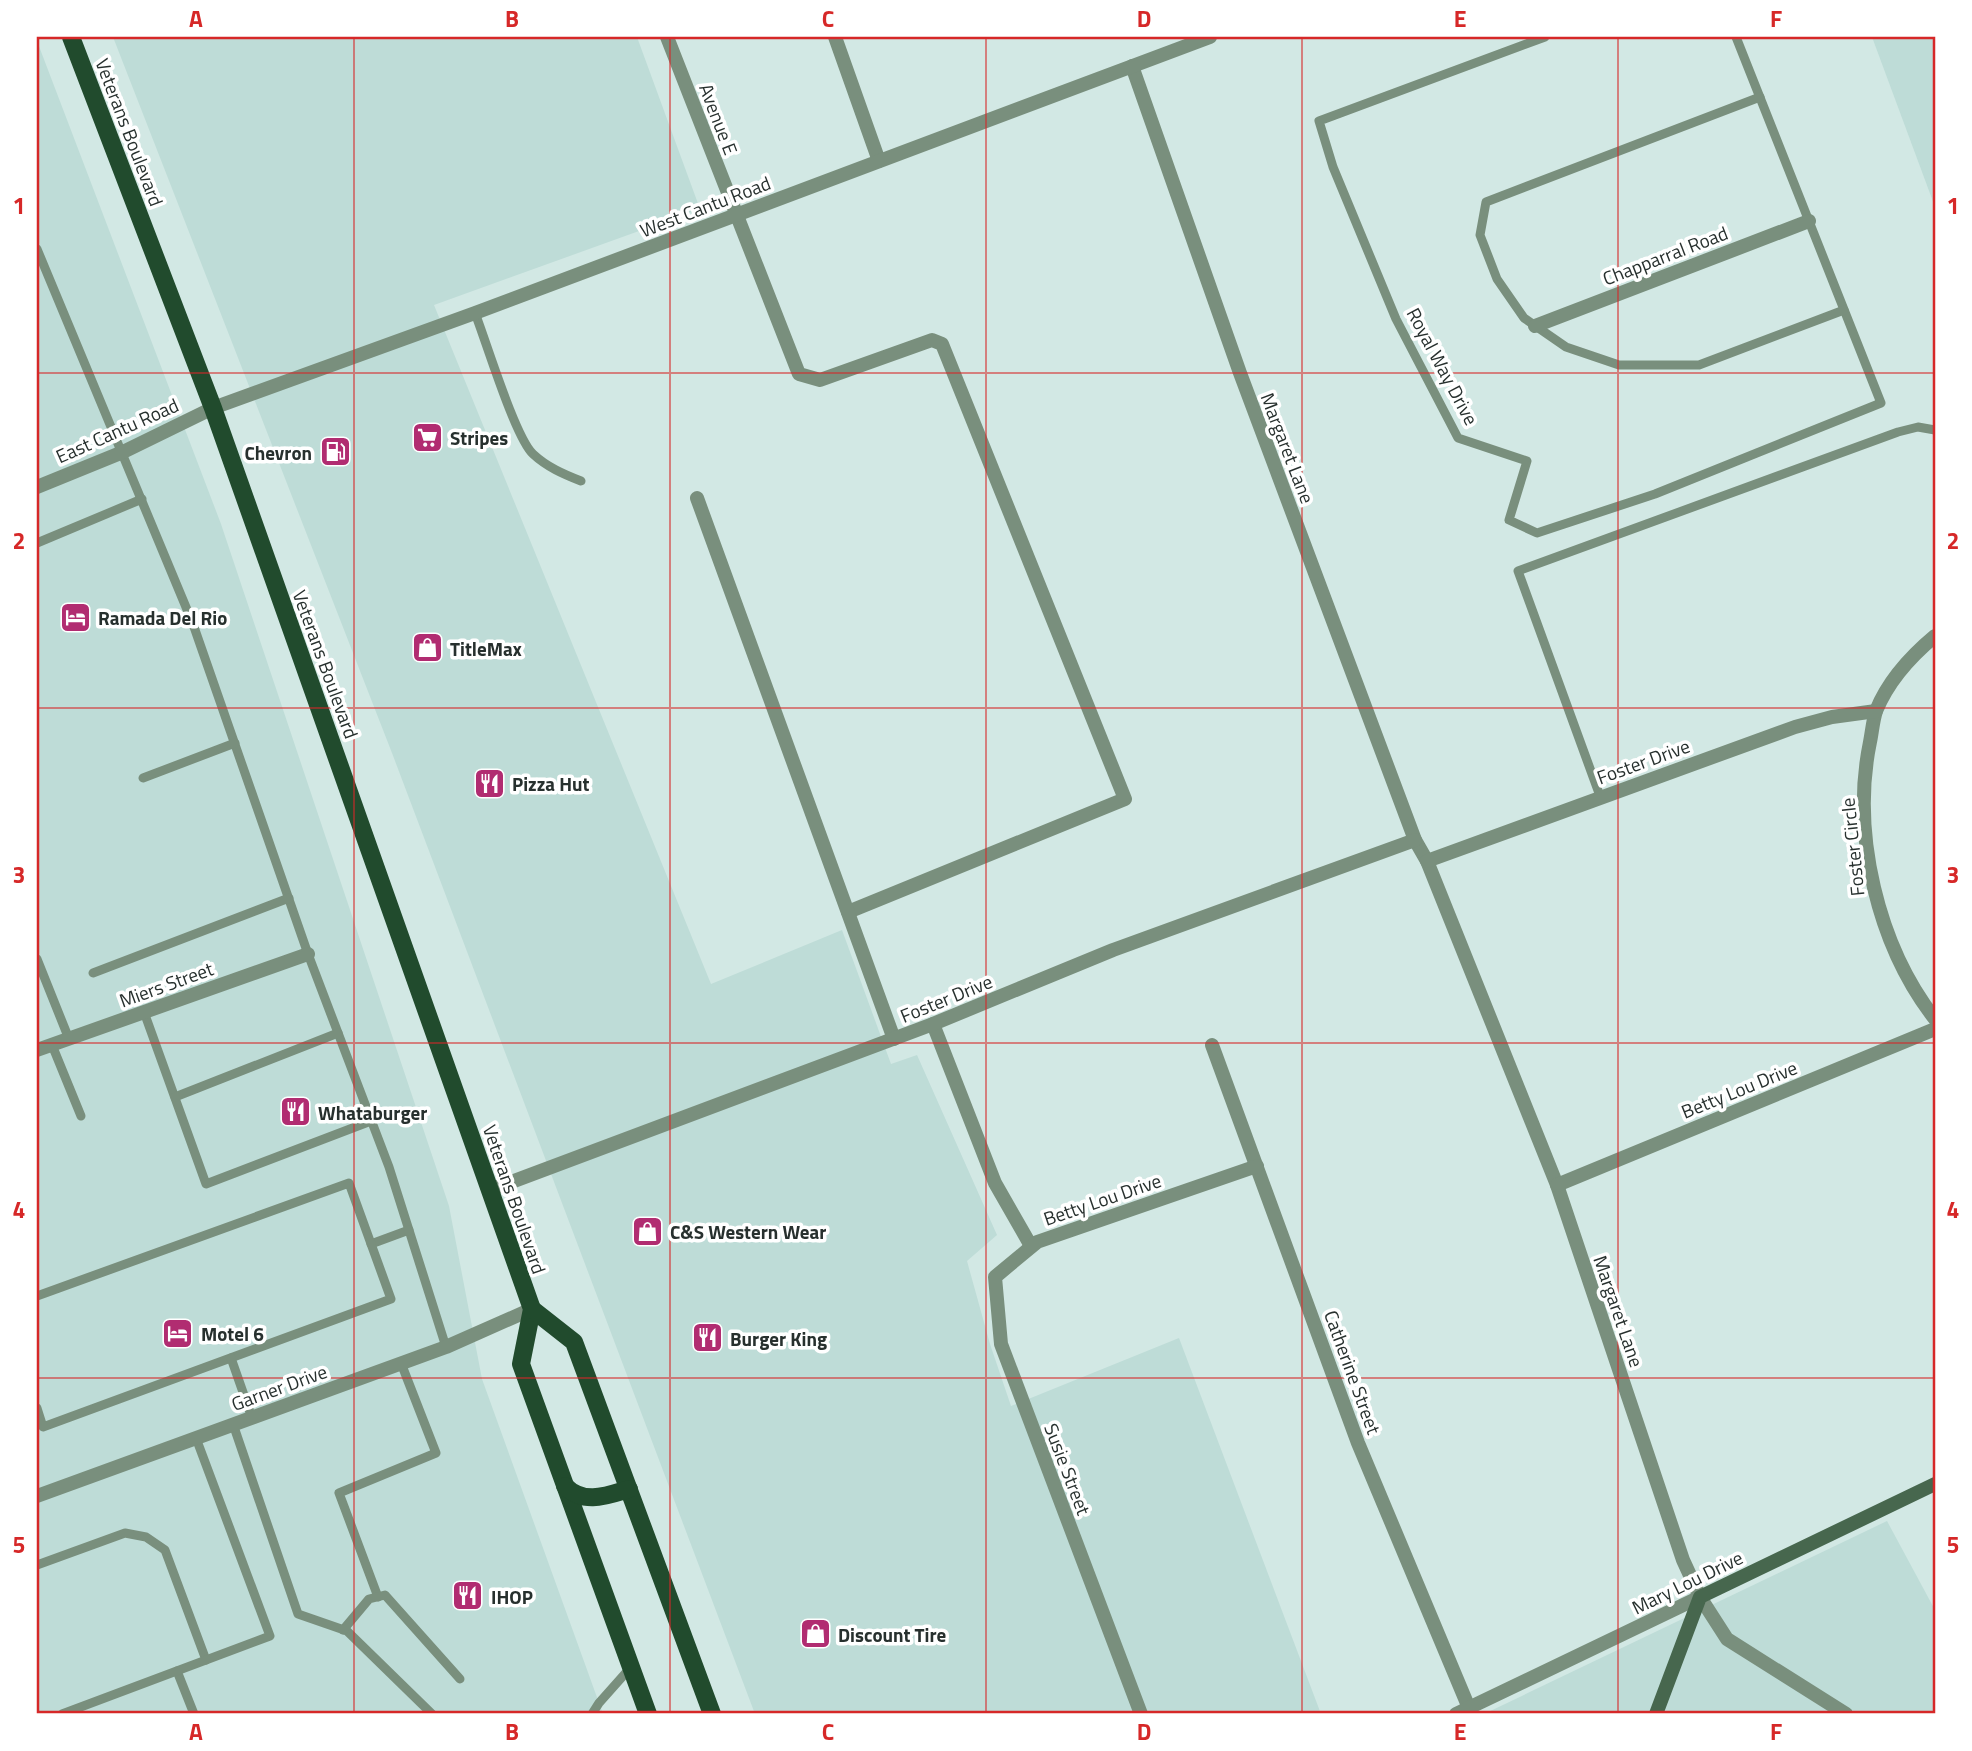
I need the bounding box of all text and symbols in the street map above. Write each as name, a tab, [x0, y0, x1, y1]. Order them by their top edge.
text: A	[189, 1, 203, 36]
text: B	[505, 1, 519, 36]
text: C	[822, 1, 834, 36]
text: D	[1137, 1, 1151, 36]
text: E	[1454, 1, 1466, 36]
text: F	[1770, 1, 1782, 36]
street label: Veterans Boulevard	[88, 54, 172, 210]
street label: Avenue E	[692, 79, 746, 159]
street label: West Cantu Road	[635, 168, 775, 244]
text: 1	[13, 188, 25, 223]
text: 1	[1947, 188, 1959, 223]
street label: Chapparral Road	[1598, 218, 1732, 292]
street label: Royal Way Drive	[1400, 302, 1486, 430]
street label: Margaret Lane	[1254, 388, 1322, 508]
street label: East Cantu Road	[51, 390, 183, 470]
supermarket icon: Stripes	[410, 420, 444, 454]
place label: Stripes	[450, 423, 508, 452]
fuel station icon: Chevron	[318, 435, 352, 469]
place label: Chevron	[244, 438, 312, 467]
text: 2	[13, 523, 25, 558]
text: 2	[1947, 523, 1959, 558]
street label: Veterans Boulevard	[286, 586, 366, 742]
hotel icon: Ramada Del Rio	[58, 600, 92, 634]
place label: Ramada Del Rio	[98, 603, 227, 632]
shop icon: TitleMax	[410, 631, 444, 665]
place label: TitleMax	[450, 634, 522, 663]
street label: Foster Drive	[1592, 731, 1694, 791]
restaurant icon: Pizza Hut	[472, 766, 506, 800]
place label: Pizza Hut	[512, 769, 590, 798]
street label: Foster Circle	[1832, 796, 1872, 898]
text: 3	[13, 857, 25, 892]
text: 3	[1947, 857, 1959, 892]
street label: Miers Street	[115, 953, 217, 1014]
street label: Foster Drive	[896, 966, 996, 1030]
street label: Betty Lou Drive	[1677, 1053, 1801, 1125]
restaurant icon: Whataburger	[278, 1095, 312, 1129]
place label: Whataburger	[318, 1098, 427, 1127]
street label: Veterans Boulevard	[476, 1120, 554, 1278]
street label: Betty Lou Drive	[1039, 1165, 1165, 1233]
text: 4	[13, 1192, 25, 1227]
text: 4	[1947, 1192, 1959, 1227]
shop icon: C&S Western Wear	[630, 1214, 664, 1248]
place label: C&S Western Wear	[670, 1217, 826, 1246]
street label: Margaret Lane	[1586, 1251, 1652, 1371]
street label: Catherine Street	[1317, 1306, 1389, 1438]
hotel icon: Motel 6	[161, 1316, 195, 1350]
place label: Motel 6	[201, 1319, 264, 1348]
restaurant icon: Burger King	[690, 1321, 724, 1355]
place label: Burger King	[730, 1324, 827, 1353]
street label: Garner Drive	[227, 1356, 331, 1418]
street label: Susie Street	[1037, 1419, 1099, 1519]
text: 5	[13, 1527, 25, 1562]
text: 5	[1947, 1527, 1959, 1562]
street label: Mary Lou Drive	[1627, 1543, 1747, 1621]
restaurant icon: IHOP	[451, 1579, 485, 1613]
place label: IHOP	[491, 1582, 533, 1611]
shop icon: Discount Tire	[798, 1617, 832, 1651]
place label: Discount Tire	[838, 1620, 947, 1649]
text: A	[189, 1714, 203, 1749]
text: B	[505, 1714, 519, 1749]
text: C	[822, 1714, 834, 1749]
text: D	[1137, 1714, 1151, 1749]
text: E	[1454, 1714, 1466, 1749]
text: F	[1770, 1714, 1782, 1749]

